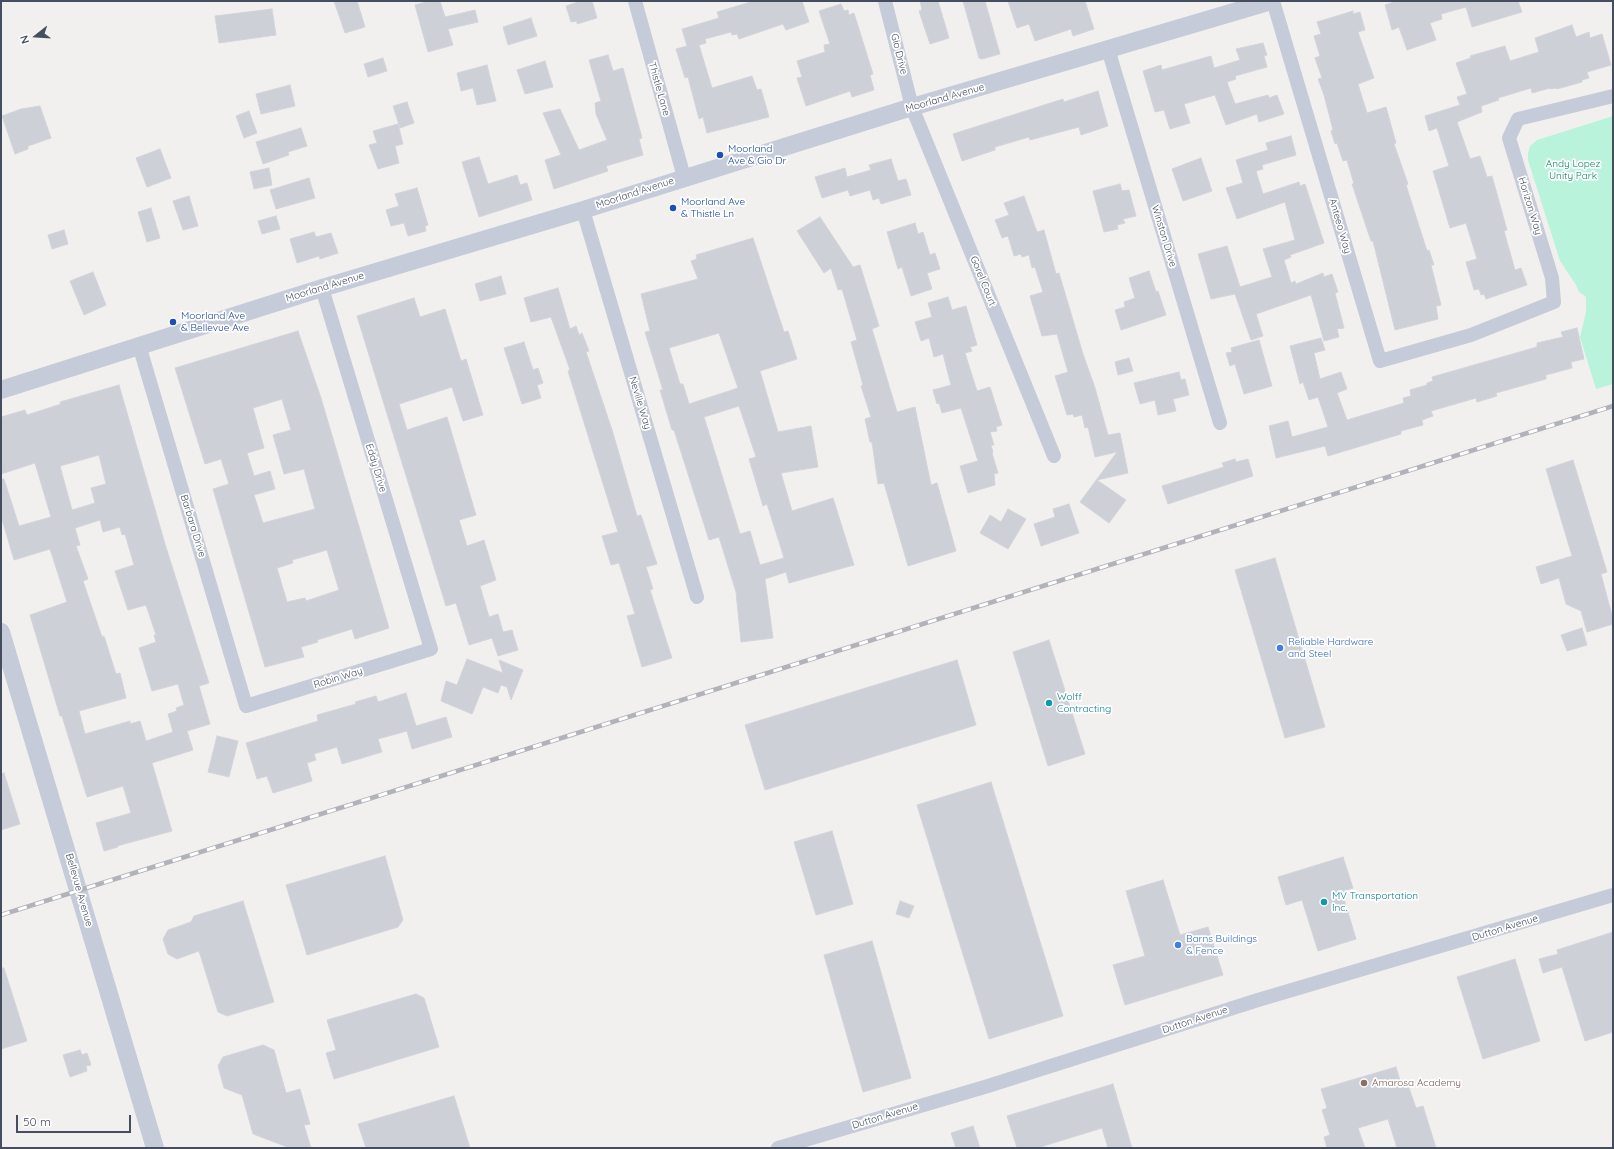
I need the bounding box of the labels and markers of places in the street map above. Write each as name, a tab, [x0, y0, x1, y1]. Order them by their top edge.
place label: Moorland Ave & Gio Dr	[728, 143, 786, 166]
marker: Moorland Ave & Gio Dr	[715, 150, 725, 160]
place label: Moorland Ave & Thistle Ln	[681, 196, 745, 220]
marker: Moorland Ave & Thistle Ln	[668, 203, 678, 213]
place label: Moorland Ave & Bellevue Ave	[181, 310, 249, 334]
marker: Moorland Ave & Bellevue Ave	[168, 317, 178, 327]
place label: Reliable Hardware and Steel	[1288, 636, 1373, 660]
marker: Reliable Hardware and Steel	[1275, 643, 1285, 653]
place label: Wolff Contracting	[1057, 691, 1111, 714]
marker: Wolff Contracting	[1044, 698, 1054, 708]
place label: MV Transportation Inc.	[1332, 890, 1418, 914]
marker: MV Transportation Inc.	[1319, 897, 1329, 907]
place label: Barns Buildings & Fence	[1186, 933, 1257, 956]
marker: Barns Buildings & Fence	[1173, 940, 1183, 950]
place label: Amarosa Academy	[1372, 1077, 1461, 1089]
marker: Amarosa Academy	[1359, 1078, 1369, 1088]

